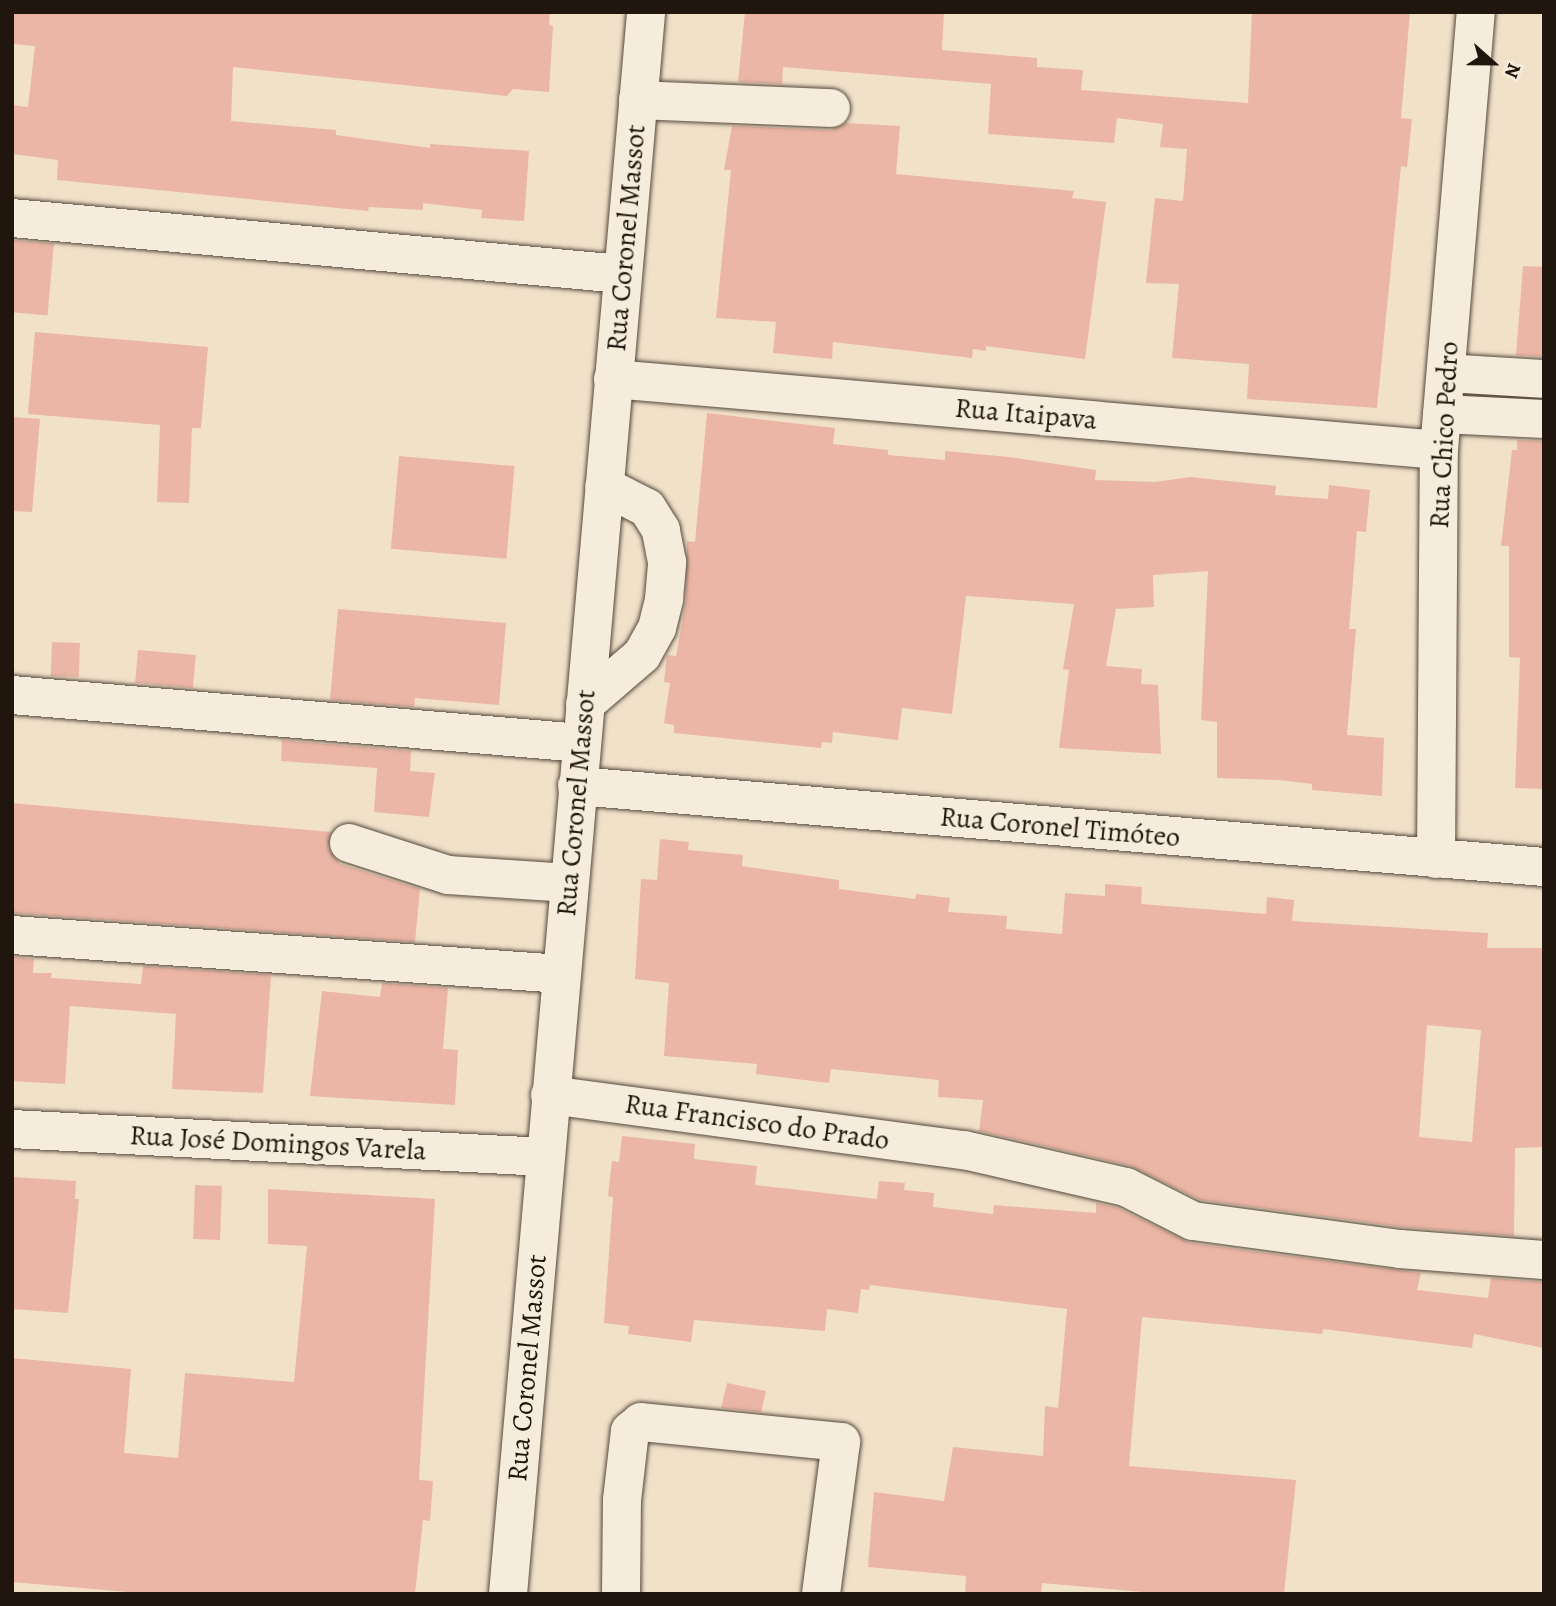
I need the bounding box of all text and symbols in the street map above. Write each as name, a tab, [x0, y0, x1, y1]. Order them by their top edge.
north arrow	[1458, 28, 1528, 98]
text: N	[1498, 59, 1527, 82]
street label: Rua Coronel Massot	[599, 123, 653, 353]
street label: Rua Chico Pedro	[1422, 341, 1466, 529]
street label: Rua Itaipava	[953, 391, 1099, 437]
street label: Rua Coronel Massot	[549, 688, 603, 918]
street label: Rua Coronel Timóteo	[939, 800, 1181, 854]
street label: Rua Francisco do Prado	[623, 1087, 891, 1157]
street label: Rua José Domingos Varela	[129, 1118, 427, 1168]
street label: Rua Coronel Massot	[500, 1253, 554, 1483]

